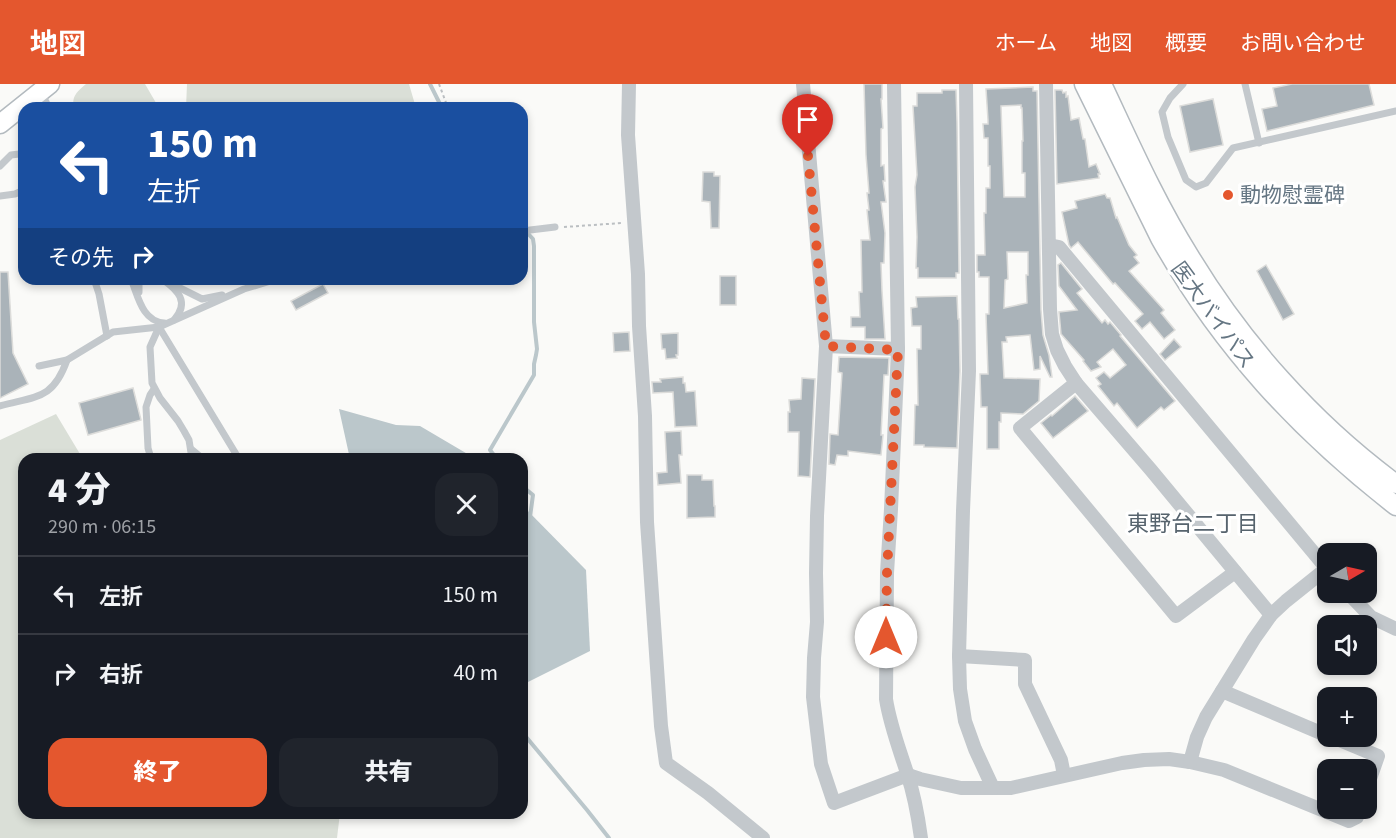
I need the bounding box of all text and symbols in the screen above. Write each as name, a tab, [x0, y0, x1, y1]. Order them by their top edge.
text: 地図	[30, 24, 86, 64]
text: ホーム	[995, 28, 1057, 58]
text: 地図	[1090, 28, 1132, 58]
text: 概要	[1165, 28, 1207, 58]
text: お問い合わせ	[1240, 28, 1366, 58]
pin	[782, 94, 833, 156]
icon: arrive	[791, 103, 824, 136]
text: 150 m	[147, 114, 258, 174]
icon: left	[48, 126, 126, 204]
text: 左折	[147, 173, 201, 212]
place label: 動物慰霊碑	[1240, 180, 1345, 210]
marker: 動物慰霊碑	[1221, 188, 1235, 202]
icon: right	[126, 240, 159, 273]
text: その先	[48, 242, 114, 274]
street label: 医大バイパス	[1164, 255, 1262, 375]
text: 4 分	[48, 465, 110, 516]
button: close	[435, 473, 498, 536]
district label: 東野台二丁目	[1127, 508, 1259, 540]
text: 290 m · 06:15	[48, 513, 156, 541]
north arrow	[1317, 543, 1377, 603]
map controls	[1317, 543, 1377, 819]
icon: left	[48, 579, 81, 612]
text: 150 m	[443, 579, 498, 611]
text: 左折	[99, 581, 143, 613]
position arrow	[854, 605, 918, 669]
button: sound	[1317, 615, 1377, 675]
icon: right	[48, 657, 81, 690]
text: 40 m	[453, 657, 498, 689]
text: 右折	[99, 659, 143, 691]
button: +	[1317, 687, 1377, 747]
button: 終了	[48, 738, 267, 807]
button: 共有	[279, 738, 498, 807]
button: −	[1317, 759, 1377, 819]

